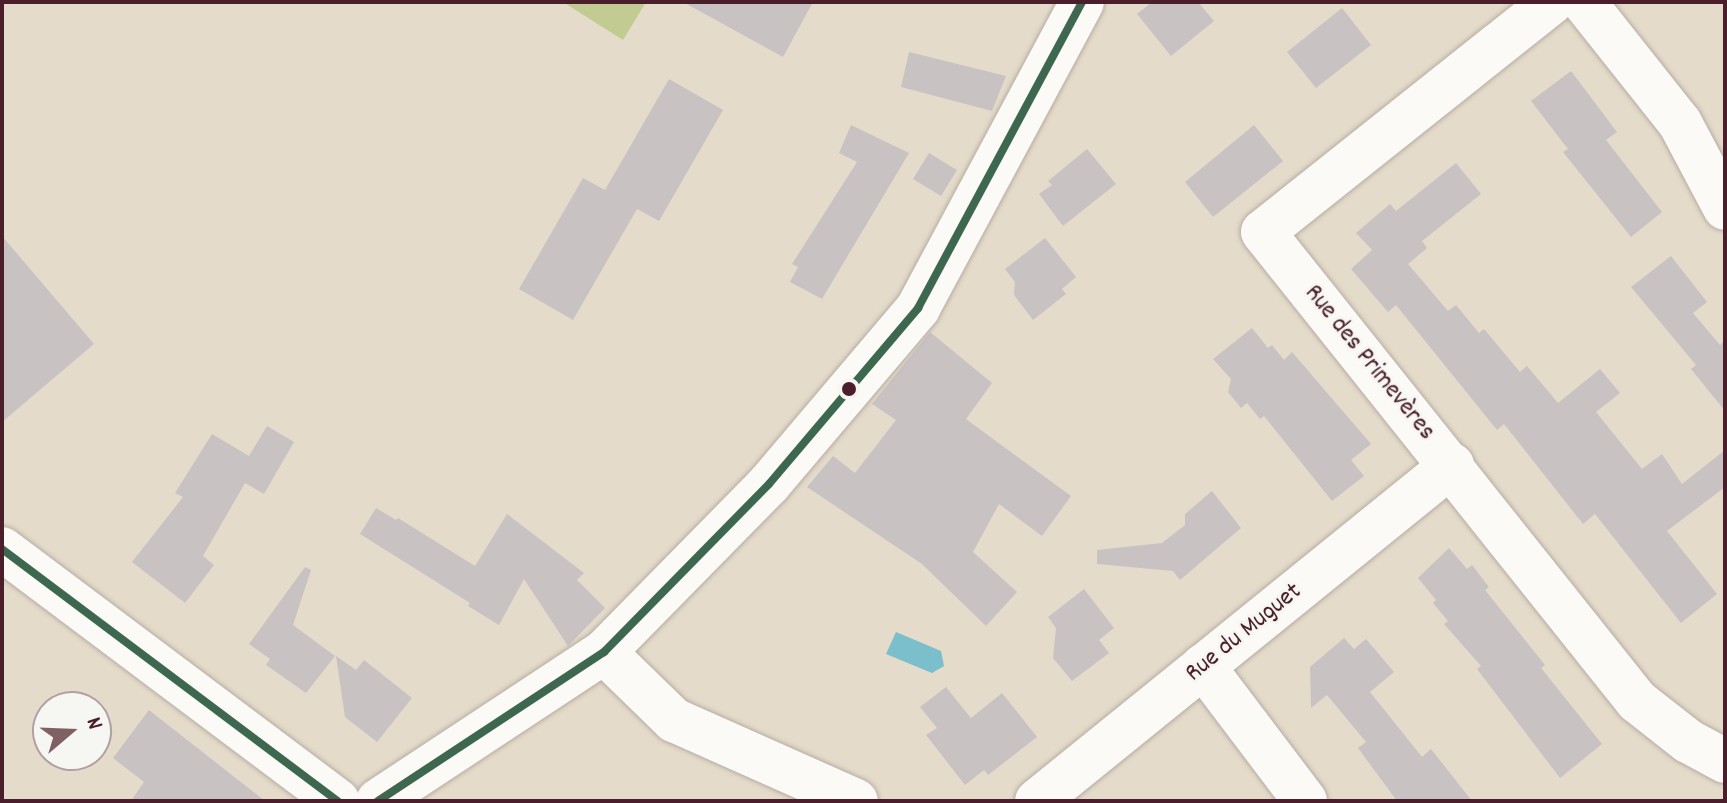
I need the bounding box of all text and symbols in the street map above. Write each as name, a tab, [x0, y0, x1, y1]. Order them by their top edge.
street label: Rue des Primevères	[1297, 279, 1441, 447]
unlabelled marker	[841, 381, 857, 397]
street label: Rue du Muguet	[1180, 577, 1308, 689]
north arrow	[32, 691, 112, 771]
text: N	[77, 713, 110, 734]

